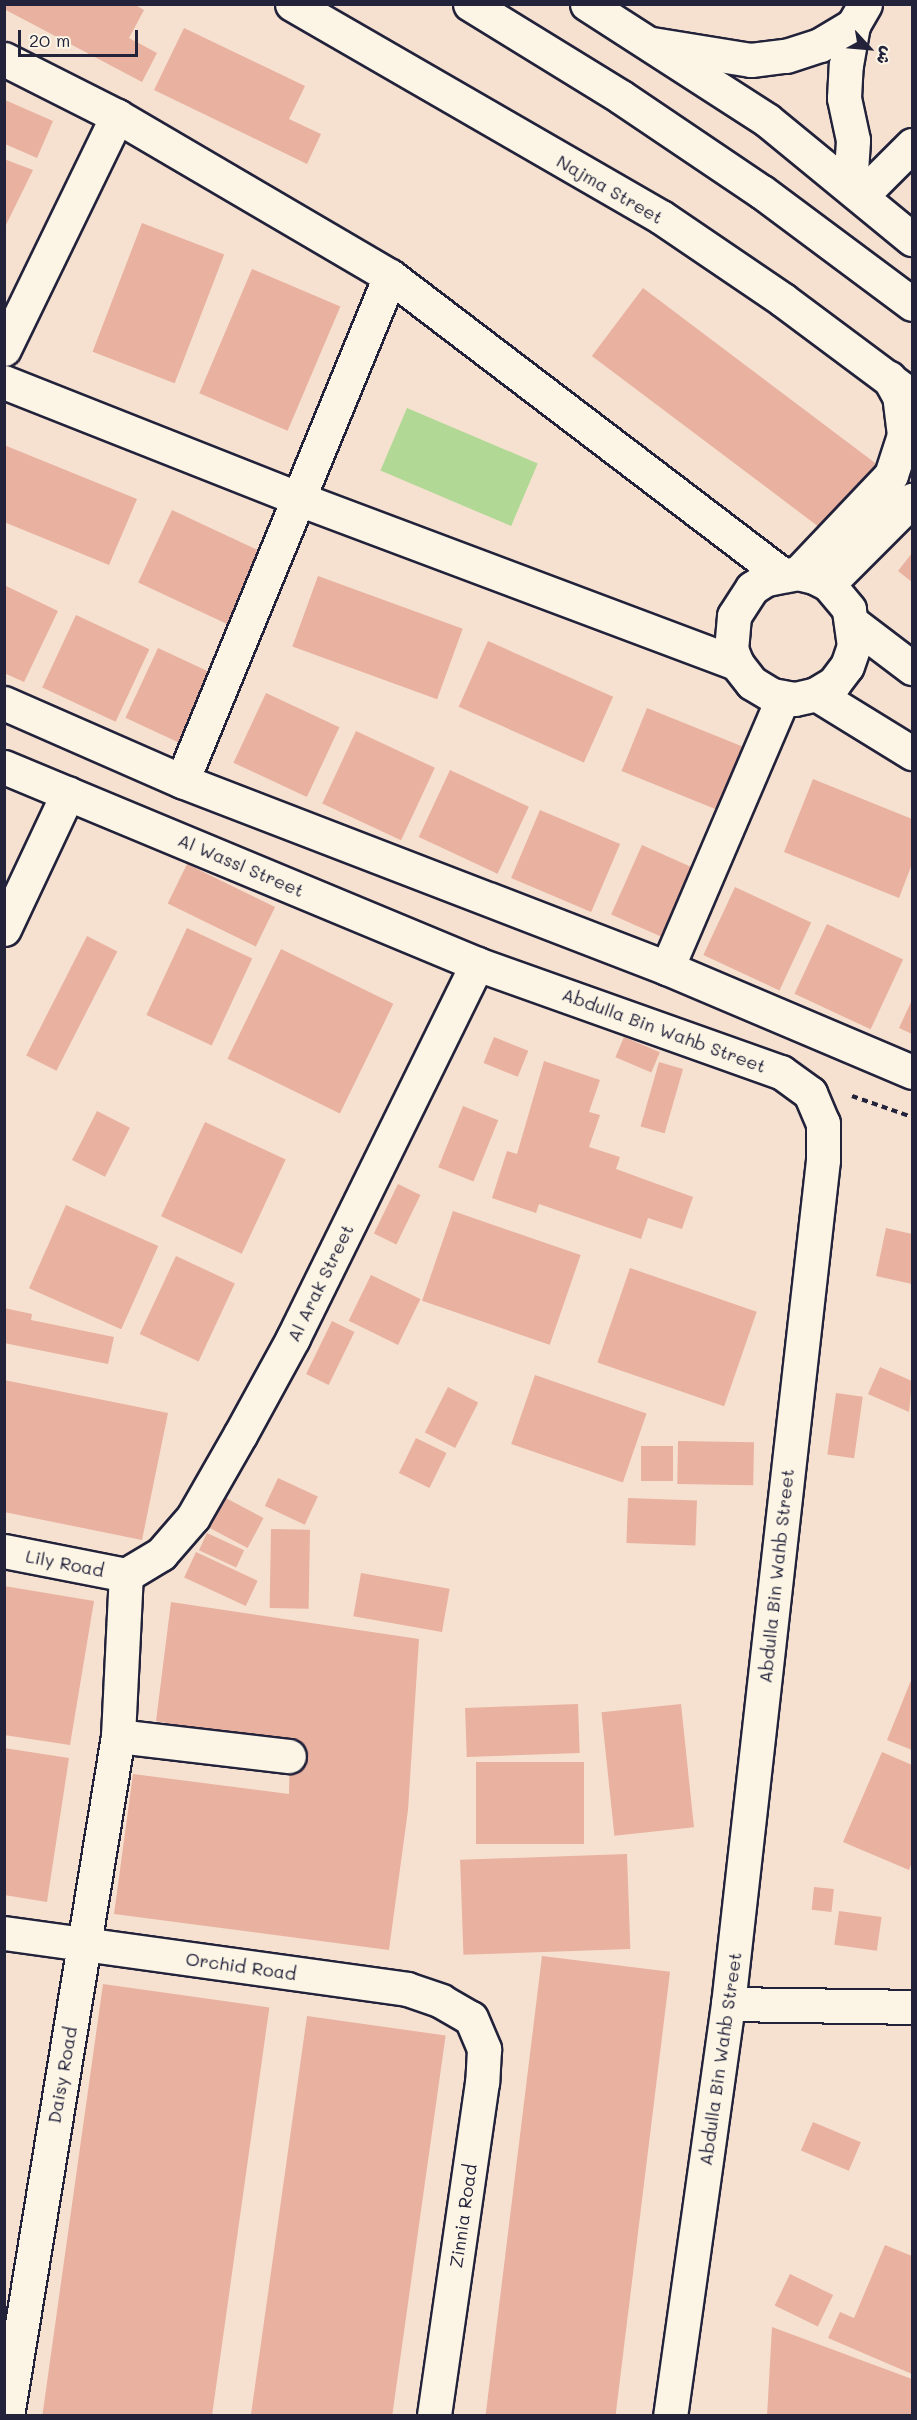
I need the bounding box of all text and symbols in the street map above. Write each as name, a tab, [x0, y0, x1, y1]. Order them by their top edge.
scale bar	[21, 18, 141, 56]
north arrow	[839, 18, 899, 78]
text: 20 m	[29, 28, 70, 52]
text: ش	[872, 44, 899, 69]
street label: Najma Street	[553, 150, 667, 228]
street label: Al Wassl Street	[175, 829, 307, 901]
street label: Abdulla Bin Wahb Street	[559, 983, 769, 1077]
street label: Al Arak Street	[282, 1221, 358, 1345]
street label: Abdulla Bin Wahb Street	[754, 1468, 798, 1684]
street label: Lily Road	[24, 1545, 106, 1581]
street label: Orchid Road	[184, 1948, 298, 1984]
street label: Abdulla Bin Wahb Street	[694, 1951, 746, 2167]
street label: Daisy Road	[43, 2025, 81, 2125]
street label: Zinnia Road	[445, 2163, 481, 2269]

